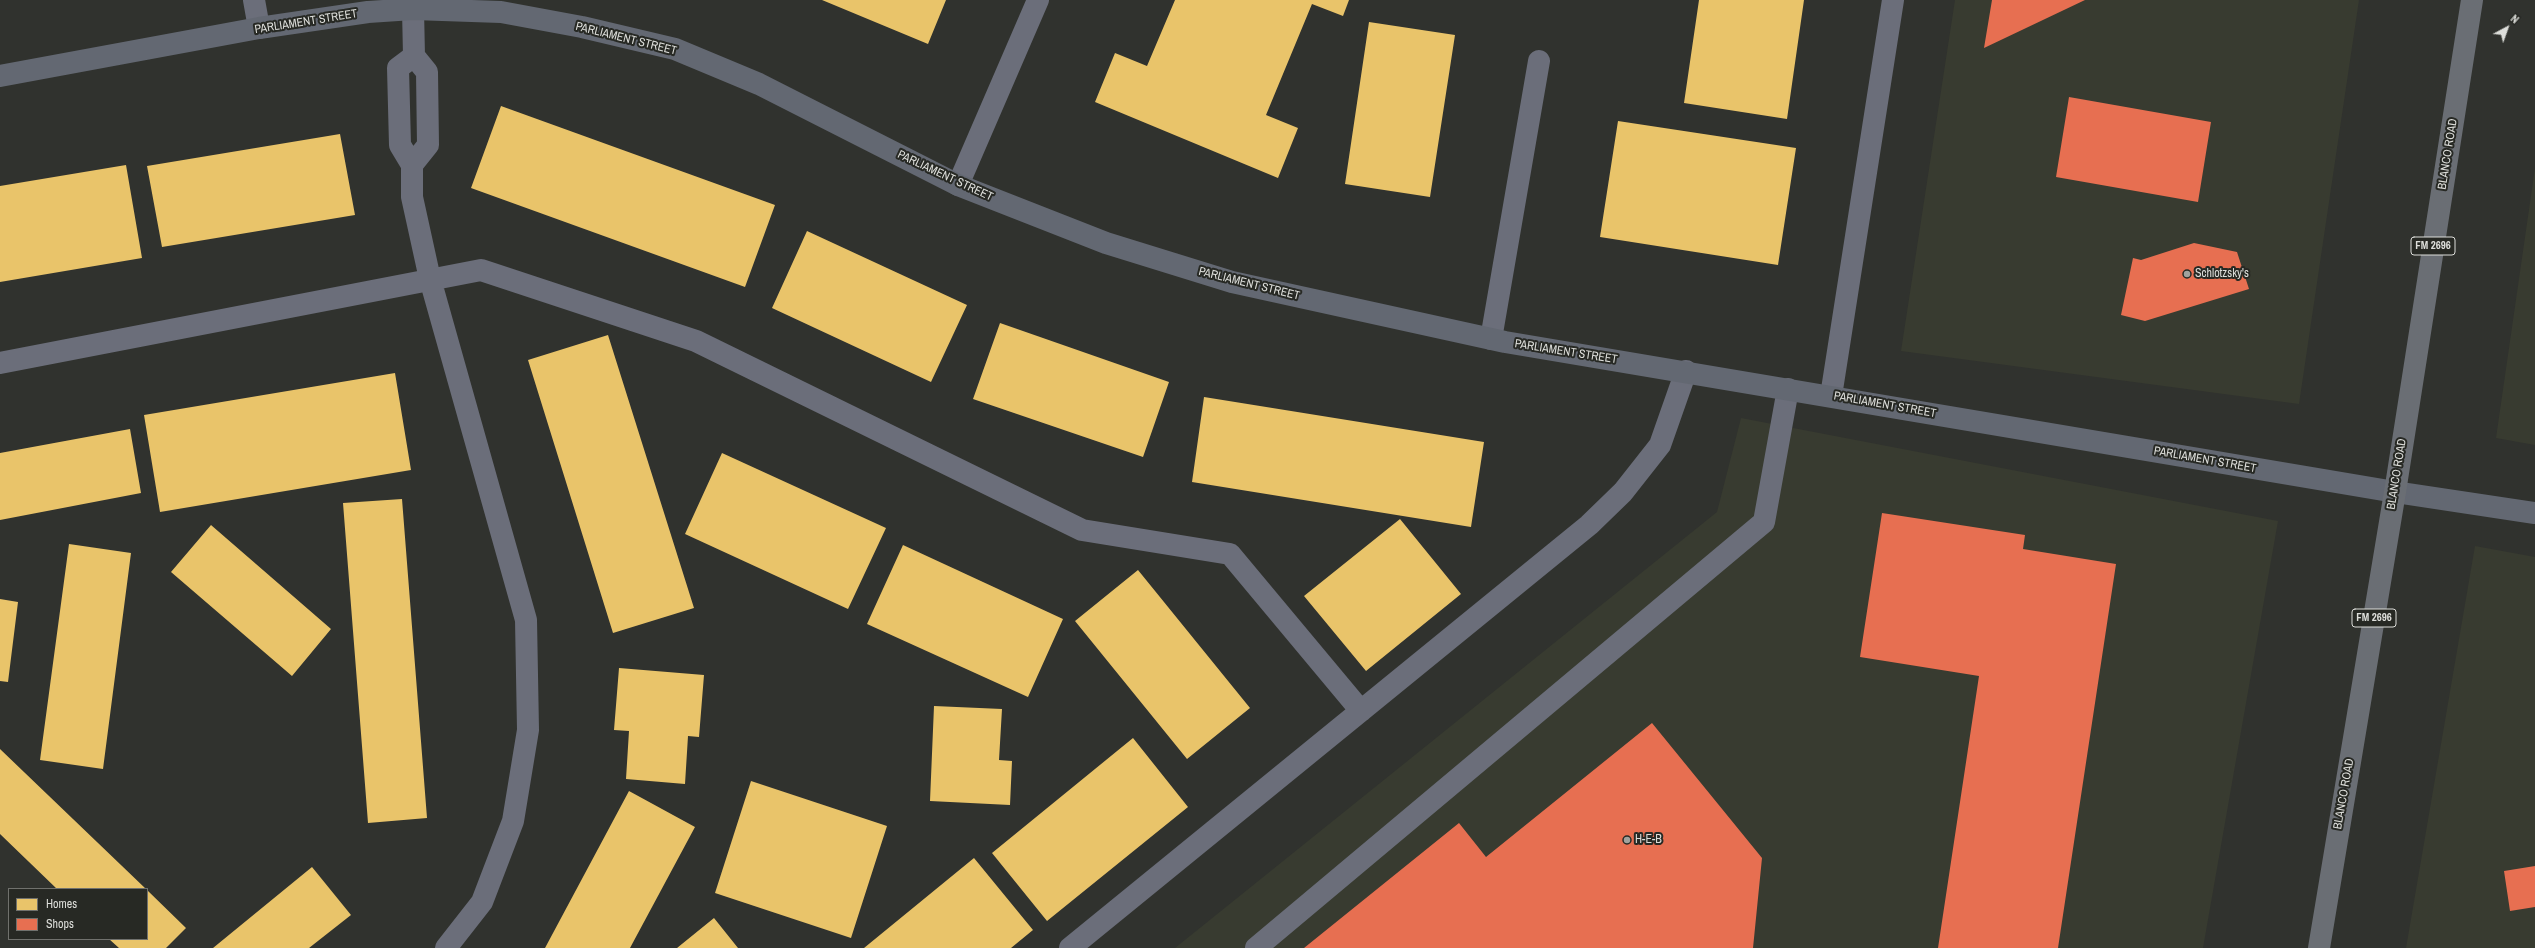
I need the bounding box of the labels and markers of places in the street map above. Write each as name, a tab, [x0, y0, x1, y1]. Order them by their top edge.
place label: Schlotzsky's	[2195, 267, 2249, 281]
marker: Schlotzsky's	[2182, 269, 2192, 279]
place label: H-E-B	[1635, 833, 1662, 847]
marker: H-E-B	[1622, 835, 1632, 845]

